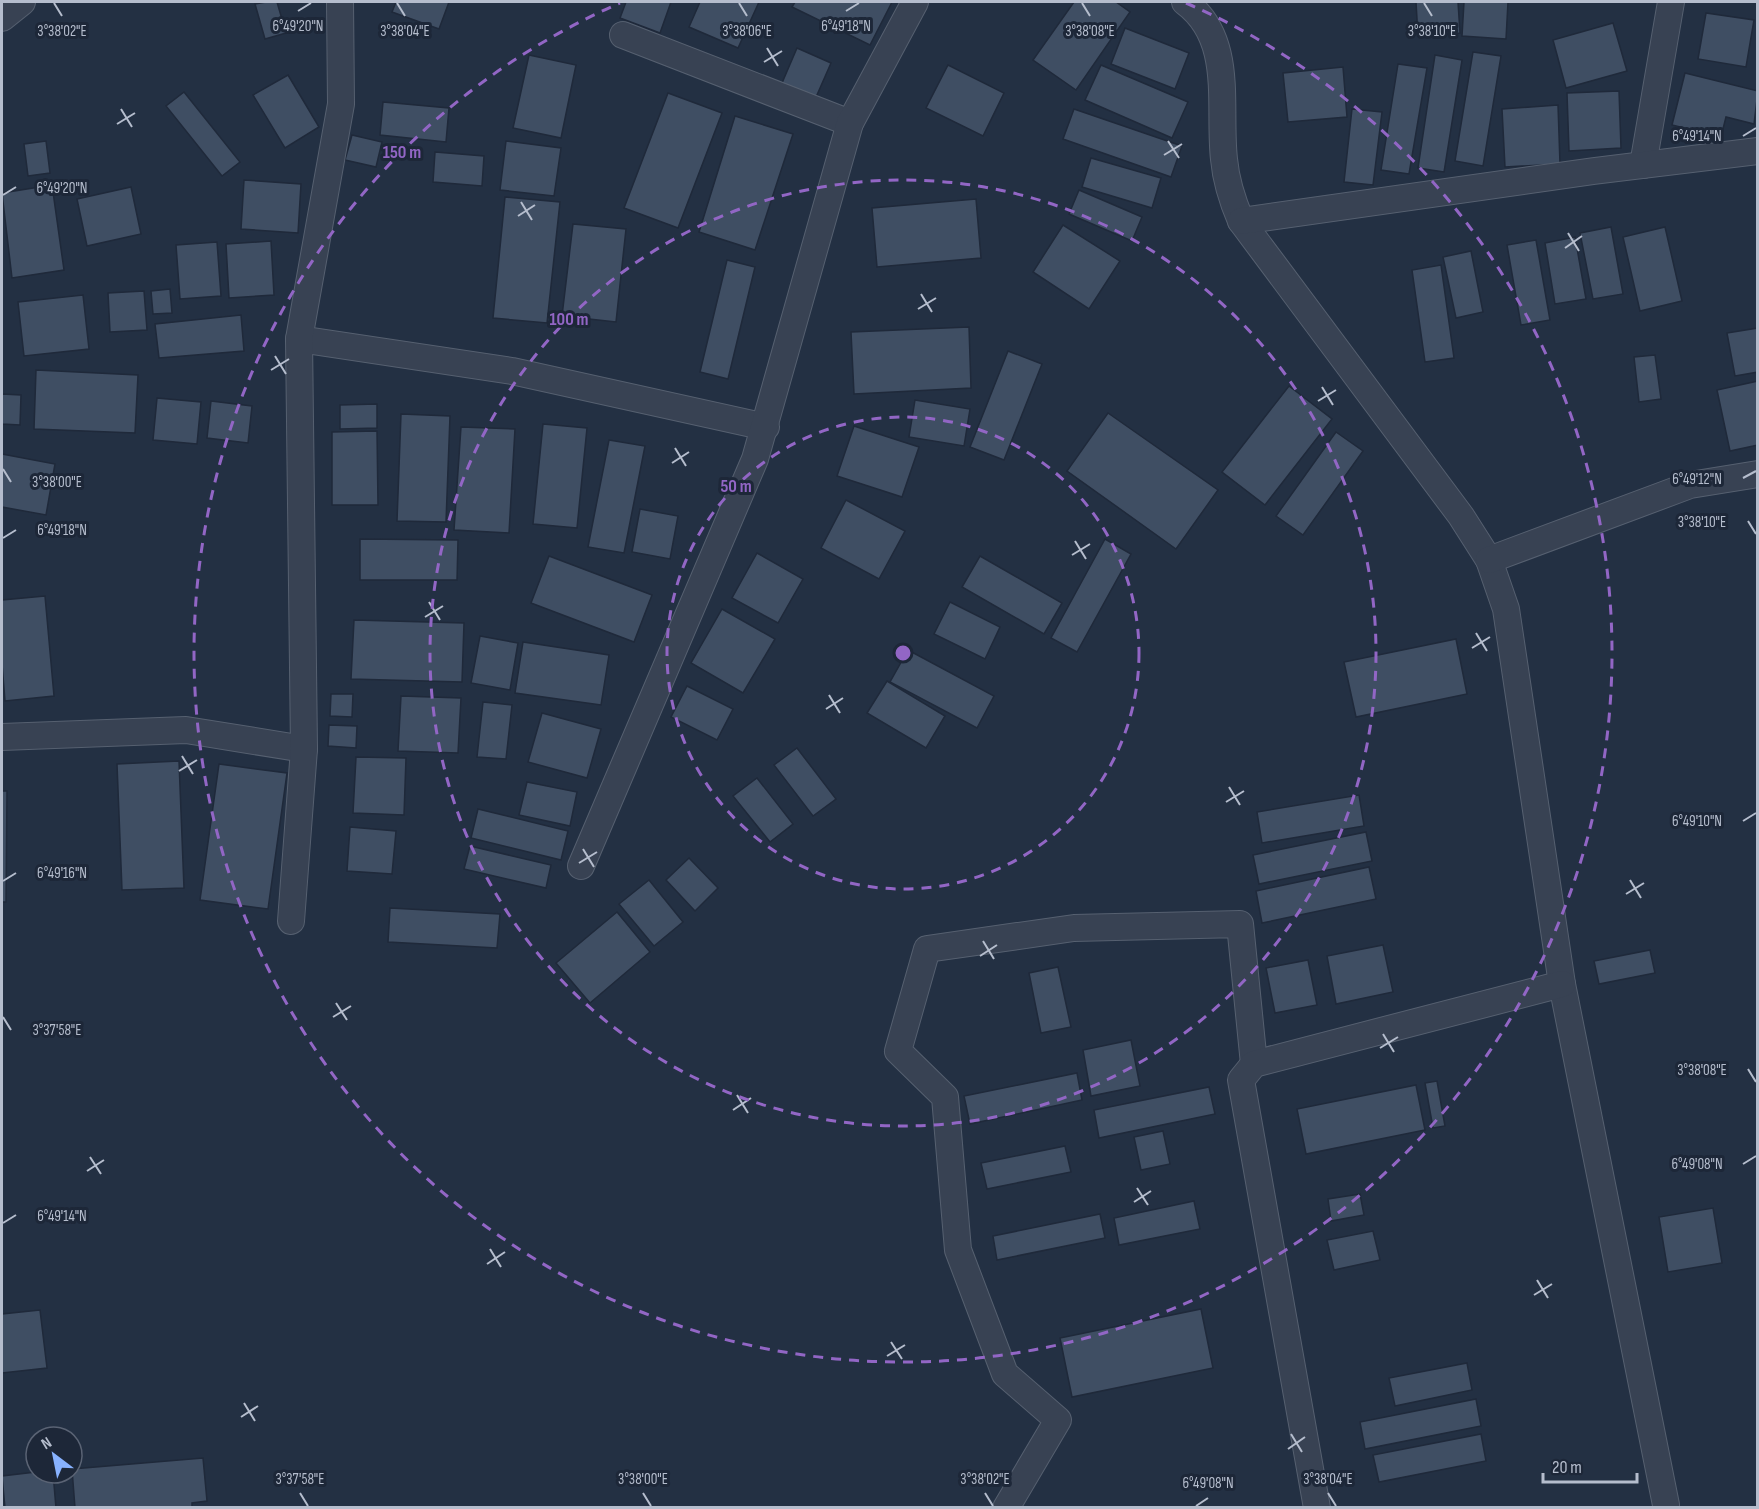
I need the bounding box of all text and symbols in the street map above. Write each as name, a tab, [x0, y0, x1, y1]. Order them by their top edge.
text: 6°49'20"N	[273, 17, 323, 36]
text: 6°49'18"N	[821, 17, 871, 36]
text: 3°38'02"E	[37, 22, 87, 41]
text: 3°38'04"E	[380, 22, 430, 41]
text: 3°38'06"E	[722, 22, 772, 41]
text: 3°38'08"E	[1065, 22, 1115, 41]
text: 3°38'10"E	[1408, 22, 1456, 41]
text: 6°49'14"N	[1672, 127, 1722, 146]
text: 150 m	[383, 142, 421, 163]
text: 6°49'20"N	[37, 179, 87, 198]
text: 100 m	[550, 309, 589, 330]
text: 6°49'12"N	[1672, 470, 1722, 489]
text: 3°38'00"E	[32, 473, 82, 492]
text: 50 m	[720, 476, 752, 497]
text: 3°38'10"E	[1678, 513, 1726, 532]
text: 6°49'18"N	[37, 521, 87, 540]
centre of rings	[893, 643, 913, 663]
text: 6°49'10"N	[1672, 812, 1722, 831]
text: 6°49'16"N	[37, 864, 87, 883]
text: 3°37'58"E	[33, 1021, 81, 1040]
text: 3°38'08"E	[1677, 1061, 1727, 1080]
text: 6°49'08"N	[1671, 1155, 1723, 1174]
text: 6°49'14"N	[37, 1207, 87, 1226]
north arrow	[24, 1425, 84, 1485]
text: N	[38, 1433, 56, 1454]
scale bar	[1543, 1446, 1638, 1484]
text: 20 m	[1552, 1457, 1582, 1478]
text: 3°37'58"E	[276, 1470, 324, 1489]
text: 3°38'00"E	[618, 1470, 668, 1489]
text: 3°38'02"E	[960, 1470, 1010, 1489]
text: 3°38'04"E	[1303, 1470, 1353, 1489]
text: 6°49'08"N	[1182, 1474, 1234, 1493]

